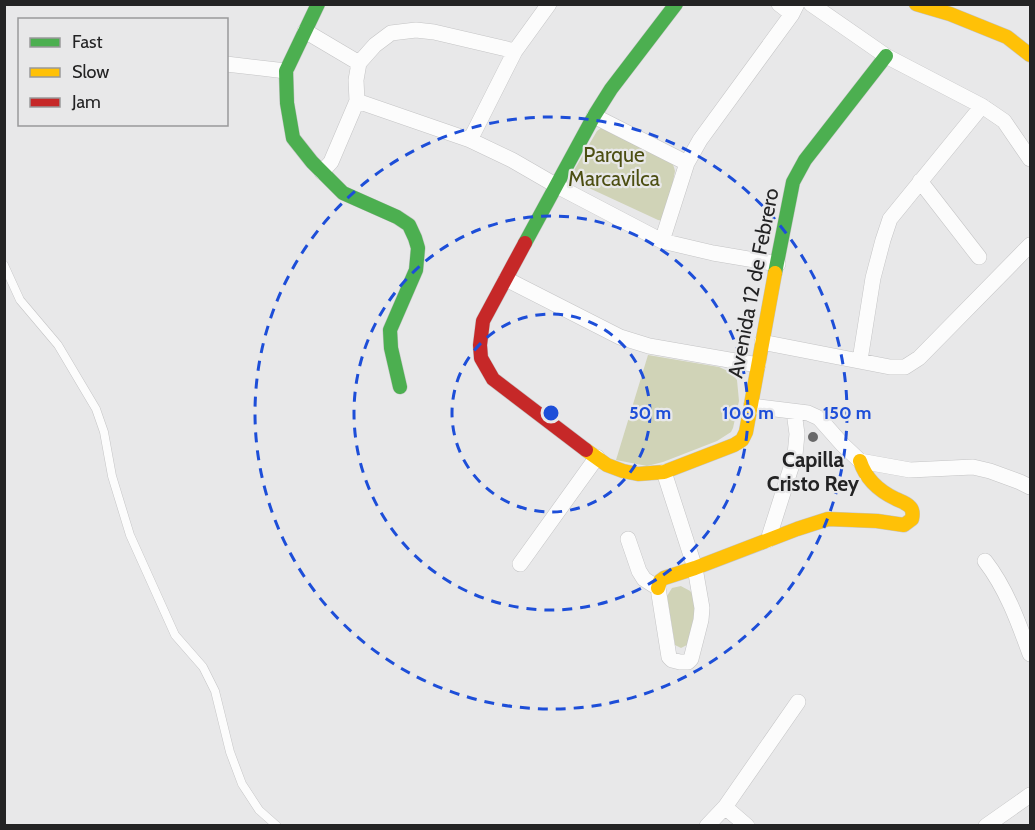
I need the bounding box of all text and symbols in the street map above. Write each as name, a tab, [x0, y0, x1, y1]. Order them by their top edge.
legend	[18, 18, 228, 126]
text: Fast	[72, 31, 103, 53]
text: Slow	[72, 61, 109, 83]
text: Jam	[71, 91, 101, 113]
park label: Parque Marcavilca	[568, 142, 660, 191]
street label: Avenida 12 de Febrero	[722, 186, 784, 380]
text: 50 m	[629, 402, 671, 424]
text: 100 m	[722, 402, 774, 424]
text: 150 m	[823, 402, 871, 424]
centre of rings	[541, 403, 561, 423]
marker: Capilla Cristo Rey	[806, 430, 820, 444]
place label: Capilla Cristo Rey	[767, 447, 860, 496]

